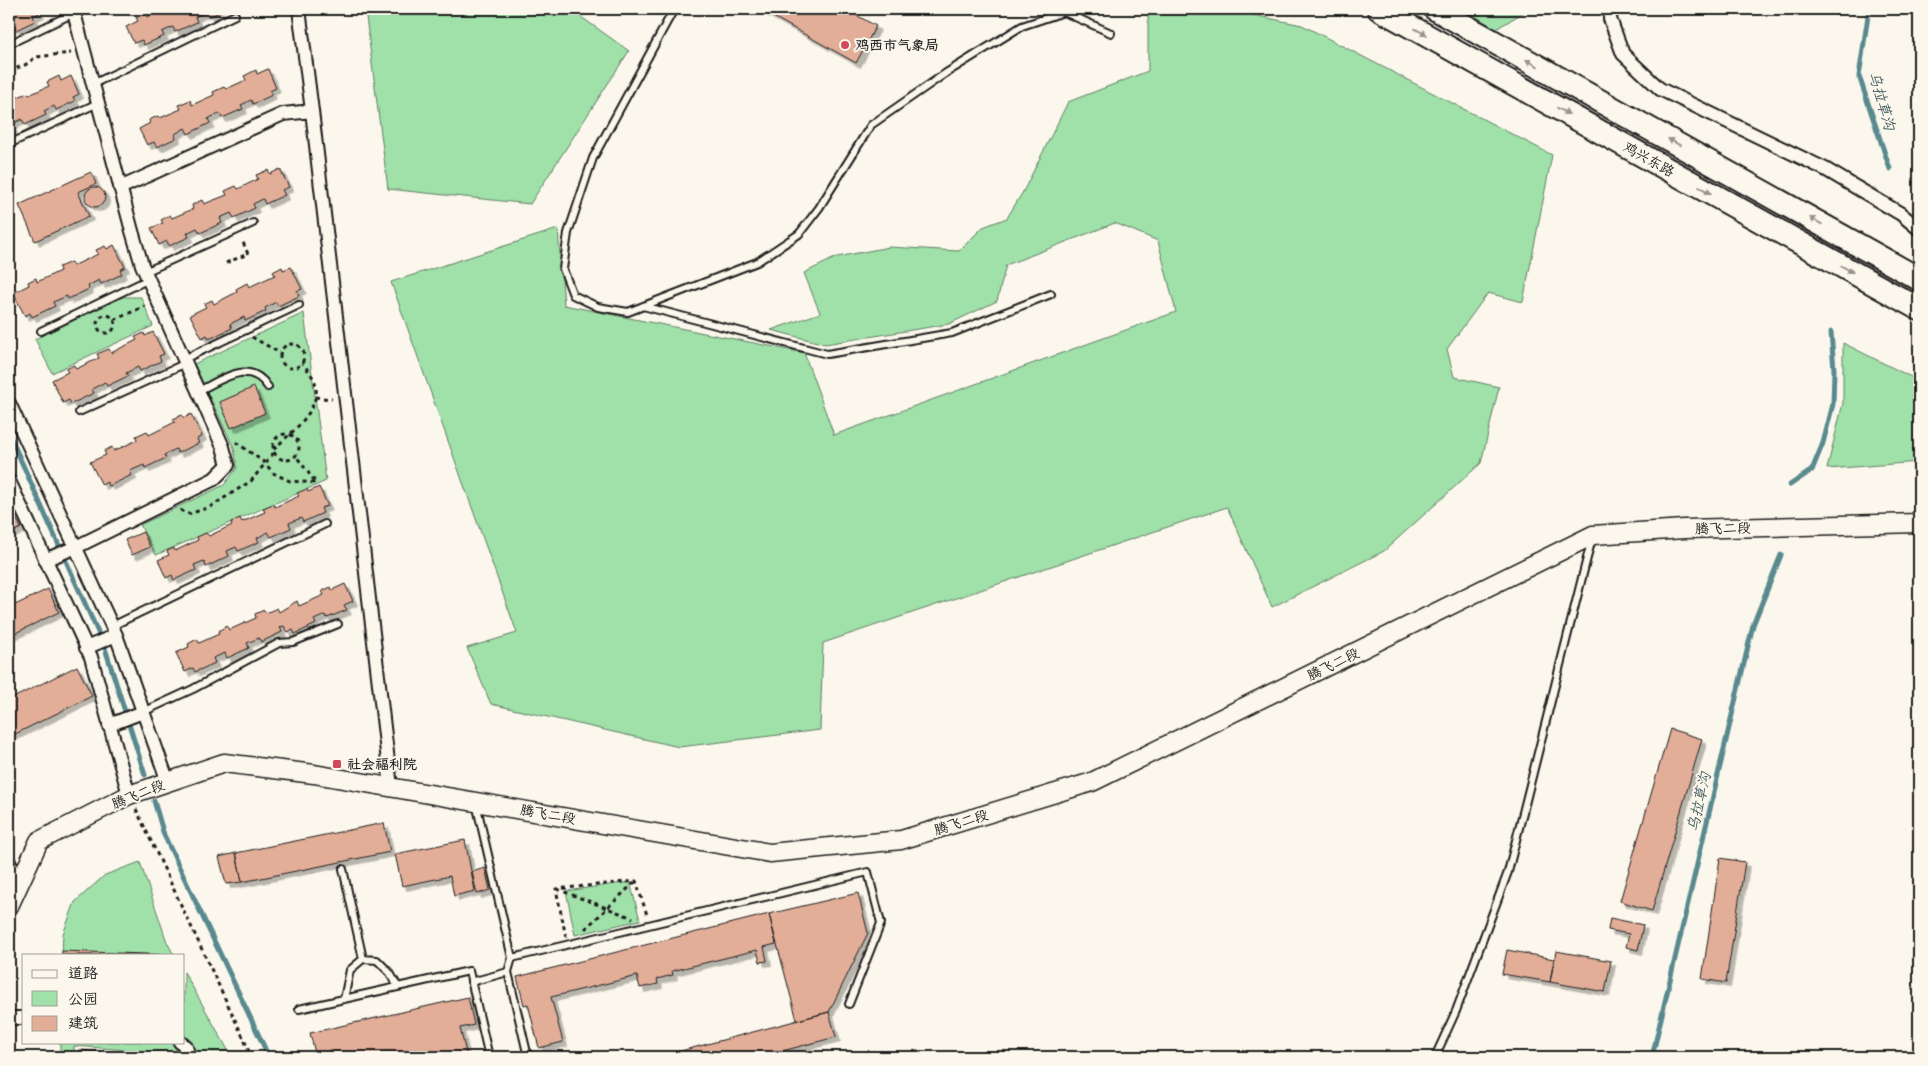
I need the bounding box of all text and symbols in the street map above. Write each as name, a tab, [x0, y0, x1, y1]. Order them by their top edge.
one-way arrow	[1415, 28, 1428, 37]
place label: 鸡西市气象局	[855, 34, 939, 55]
marker: 鸡西市气象局	[839, 39, 851, 51]
one-way arrow	[1525, 58, 1538, 67]
water label: 乌拉草沟	[1864, 69, 1903, 135]
one-way arrow	[1557, 107, 1570, 116]
street label: 鸡兴东路	[1620, 136, 1679, 181]
one-way arrow	[1666, 138, 1681, 146]
one-way arrow	[1698, 186, 1713, 194]
one-way arrow	[1808, 217, 1823, 225]
one-way arrow	[1840, 265, 1855, 273]
street label: 腾飞二段	[1695, 517, 1751, 538]
street label: 腾飞二段	[1303, 642, 1363, 685]
place label: 社会福利院	[347, 753, 417, 774]
marker: 社会福利院	[331, 758, 343, 770]
water label: 乌拉草沟	[1680, 768, 1716, 833]
street label: 腾飞二段	[108, 773, 168, 814]
street label: 腾飞二段	[519, 798, 577, 829]
street label: 腾飞二段	[931, 803, 991, 840]
legend	[22, 954, 185, 1044]
text: 道路	[68, 960, 98, 983]
text: 公园	[68, 986, 98, 1009]
text: 建筑	[68, 1010, 98, 1033]

